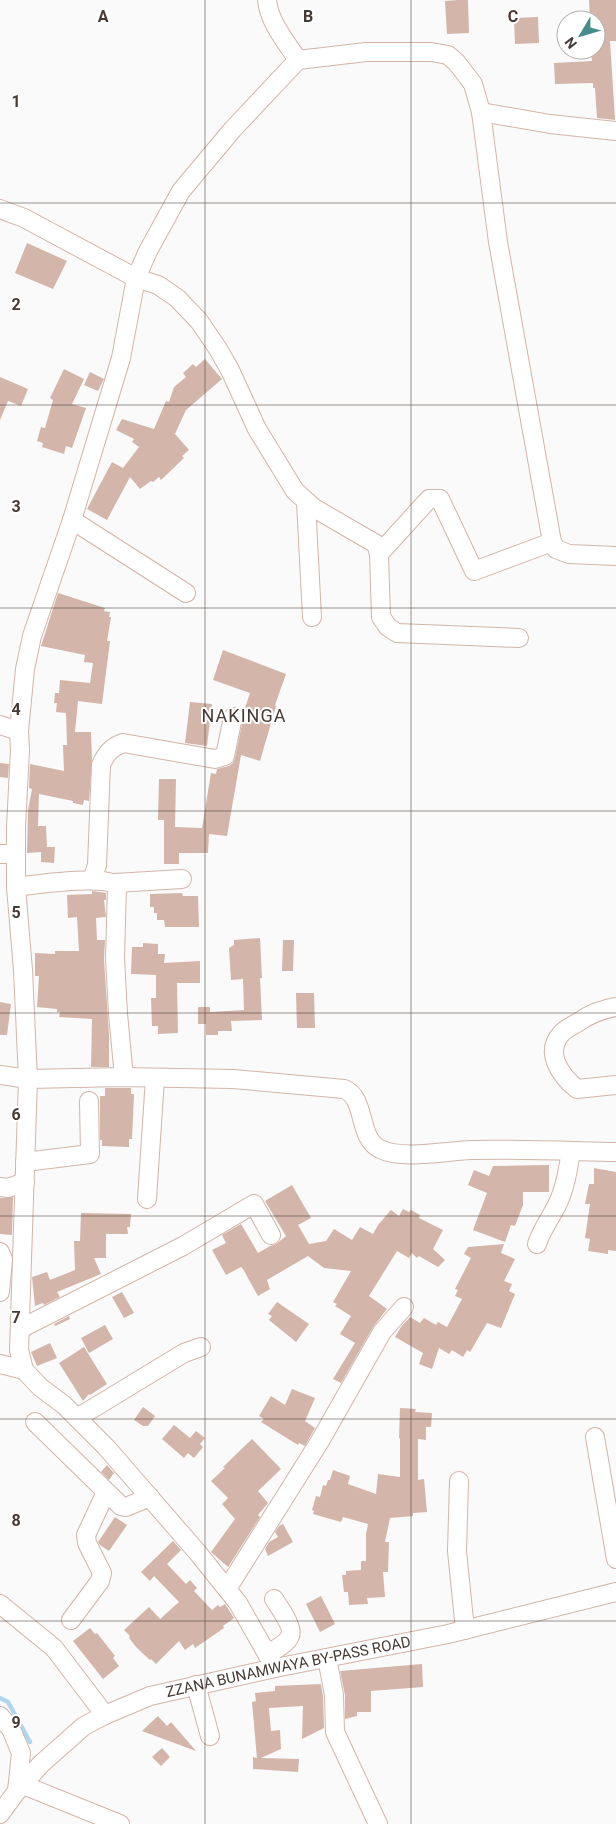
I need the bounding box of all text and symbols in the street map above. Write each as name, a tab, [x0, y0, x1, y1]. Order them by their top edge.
text: A	[98, 7, 109, 26]
text: B	[303, 7, 313, 26]
text: C	[508, 7, 518, 26]
north arrow	[556, 10, 606, 60]
text: N	[561, 34, 580, 52]
text: 1	[11, 92, 21, 111]
text: 2	[11, 295, 21, 314]
text: 3	[11, 497, 21, 516]
text: 4	[11, 700, 21, 719]
district label: NAKINGA	[202, 705, 286, 726]
text: 5	[11, 903, 21, 922]
text: 6	[11, 1105, 21, 1124]
text: 7	[11, 1308, 21, 1327]
text: 8	[11, 1511, 21, 1530]
street label: ZZANA BUNAMWAYA BY-PASS ROAD	[164, 1633, 412, 1701]
text: 9	[11, 1713, 21, 1732]

